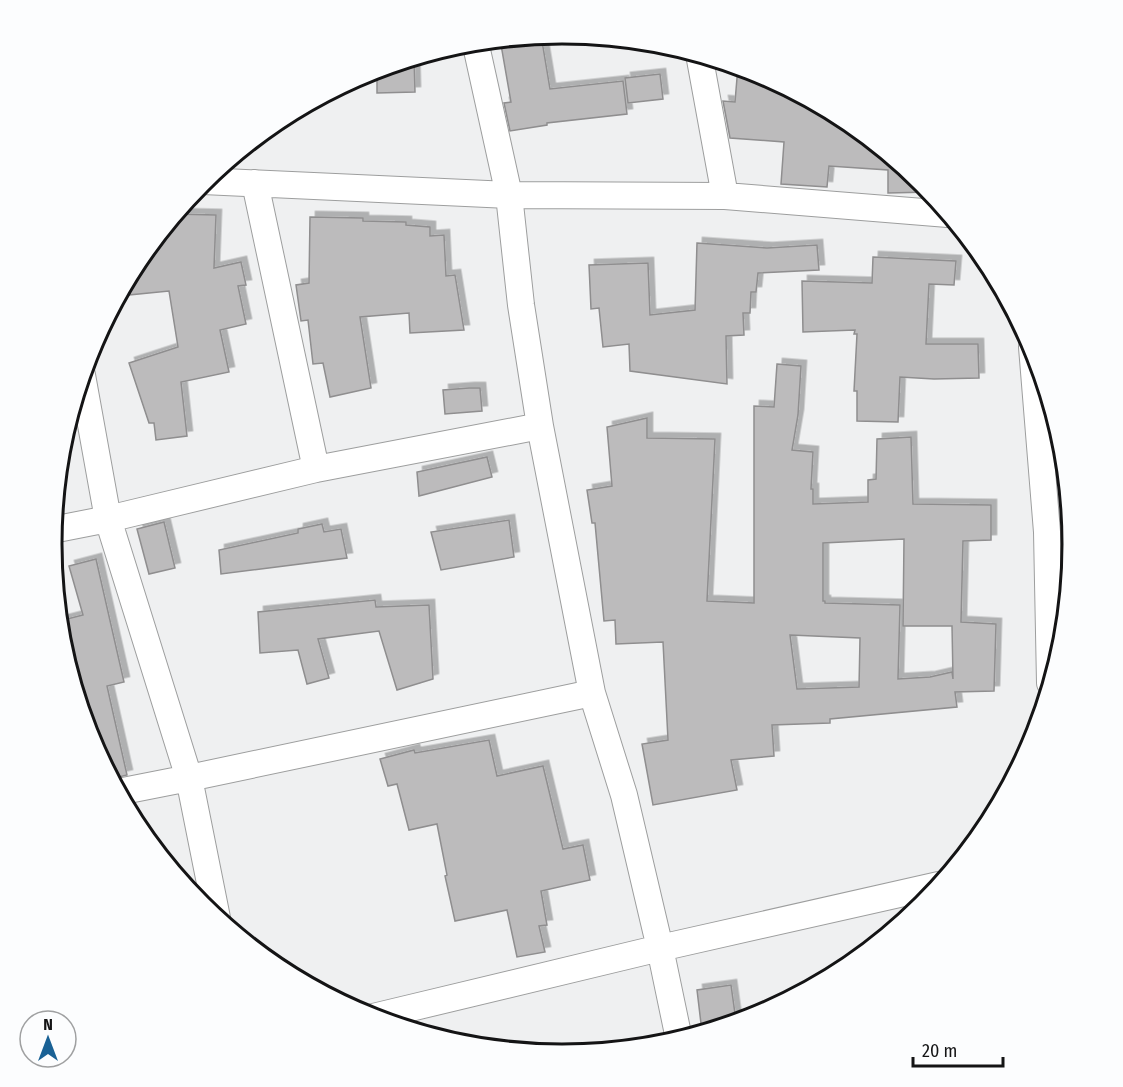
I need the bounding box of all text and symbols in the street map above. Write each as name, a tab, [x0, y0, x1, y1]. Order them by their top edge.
north arrow	[18, 1009, 78, 1069]
text: N	[43, 1015, 53, 1034]
scale bar	[913, 1030, 1003, 1068]
text: 20 m	[922, 1040, 957, 1062]

